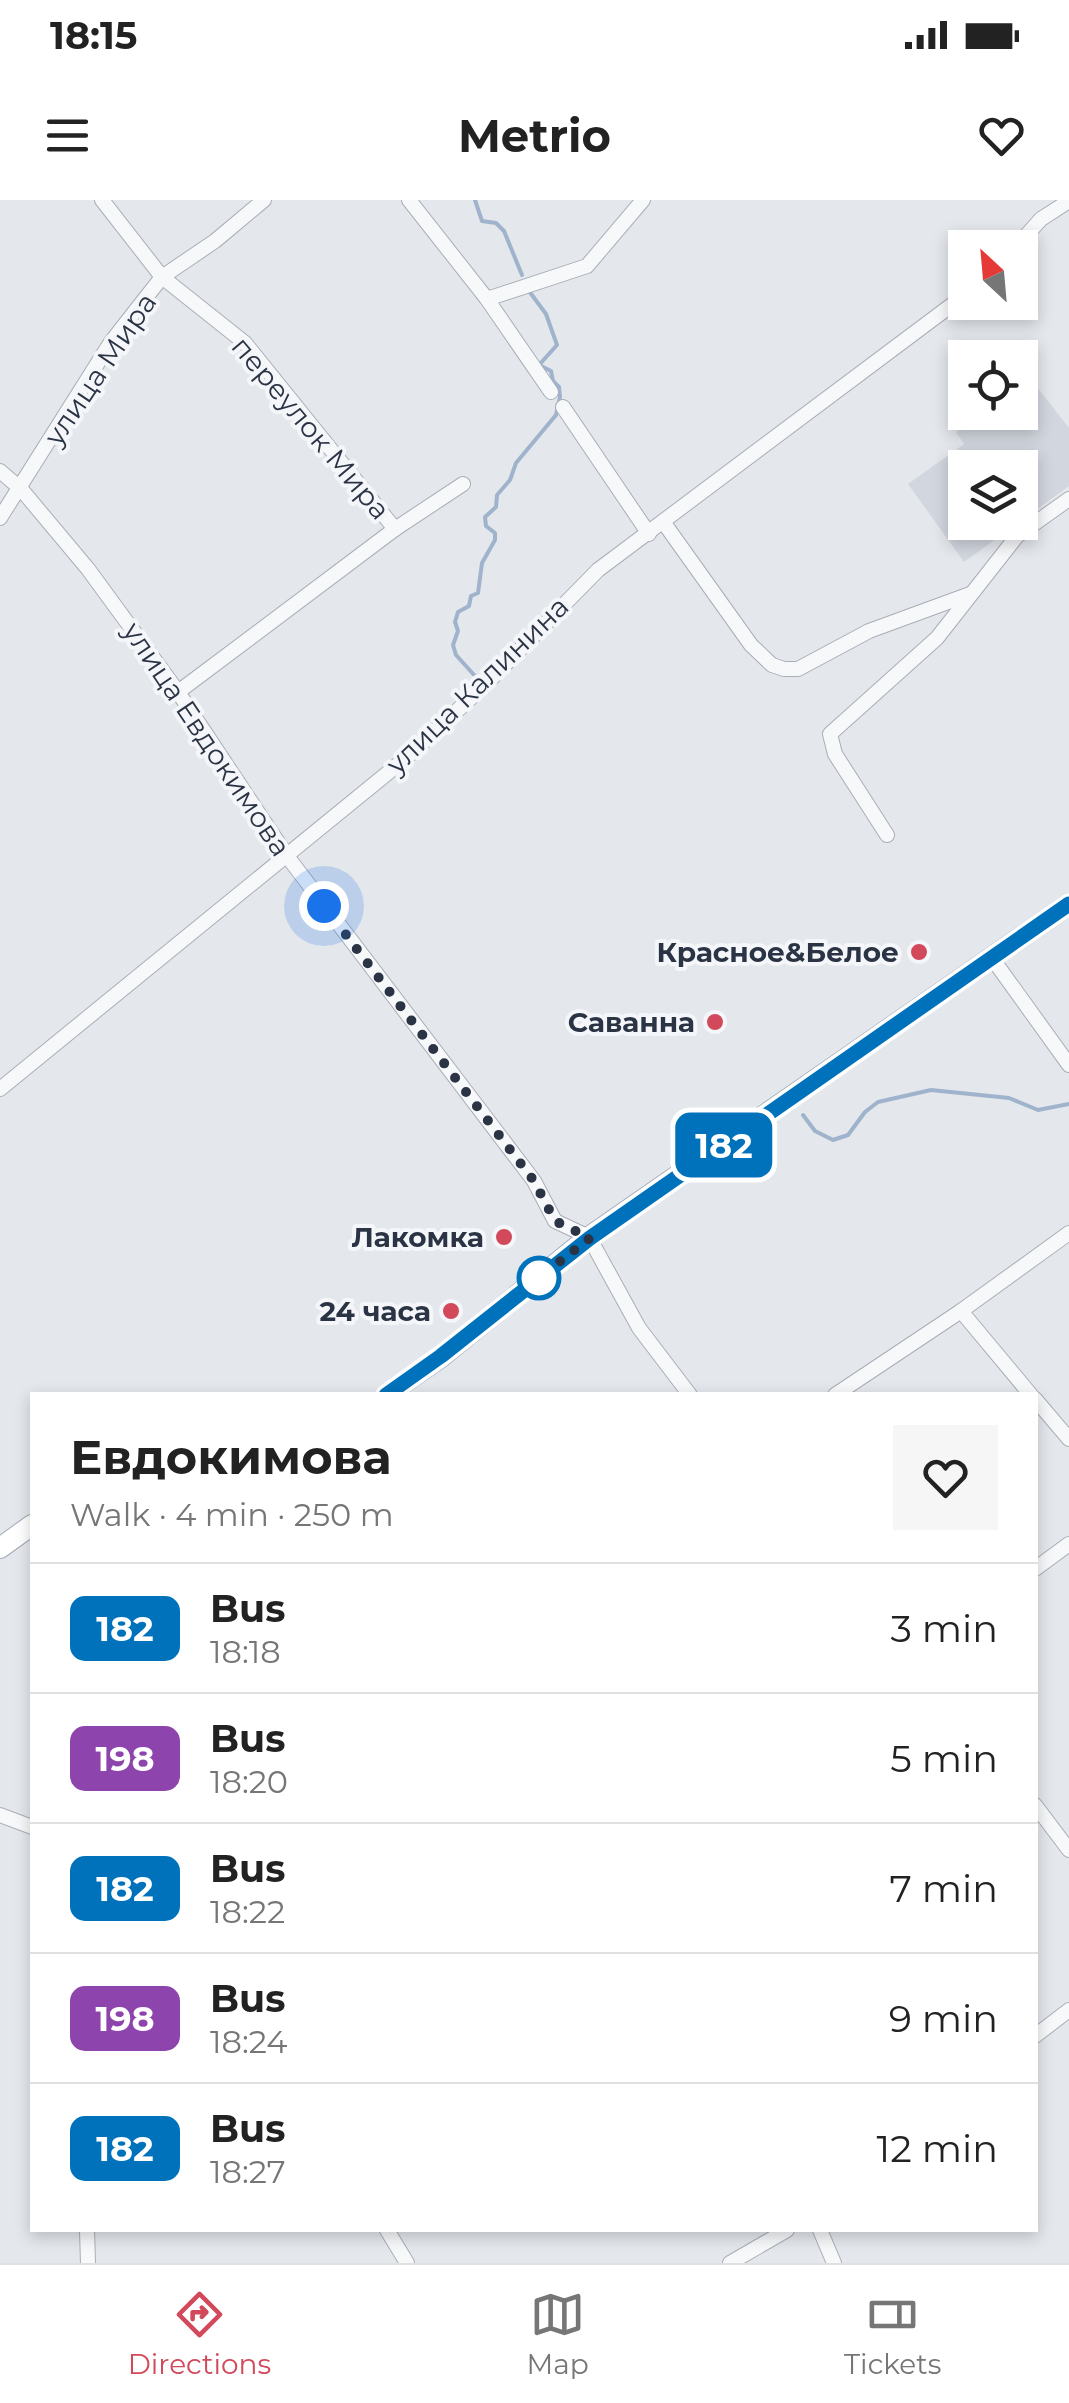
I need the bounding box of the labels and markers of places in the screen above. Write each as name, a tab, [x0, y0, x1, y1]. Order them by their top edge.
place label: Красное&Белое	[656, 935, 899, 969]
marker: Красное&Белое	[908, 941, 930, 963]
place label: Саванна	[568, 1005, 695, 1039]
marker: Саванна	[704, 1011, 726, 1033]
place label: Лакомка	[351, 1220, 484, 1254]
marker: Лакомка	[493, 1226, 515, 1248]
unlabelled marker	[518, 1257, 560, 1299]
place label: 24 часа	[319, 1294, 431, 1328]
marker: 24 часа	[440, 1300, 462, 1322]

